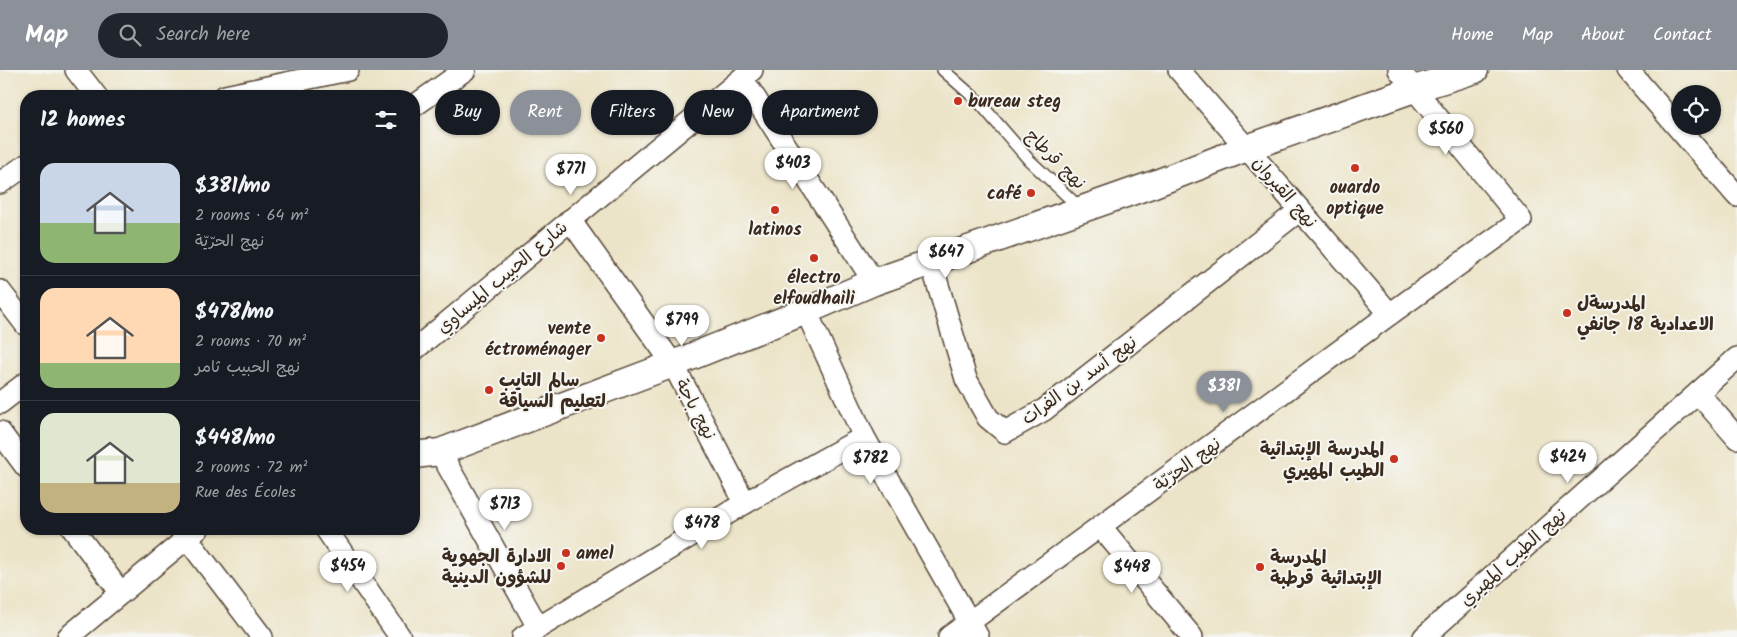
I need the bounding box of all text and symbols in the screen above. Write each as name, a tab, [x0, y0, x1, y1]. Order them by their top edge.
search box	[98, 13, 448, 58]
text: Map	[25, 16, 68, 55]
text: Search here	[156, 20, 250, 50]
icon: search	[116, 21, 144, 49]
text: Home	[1451, 21, 1494, 50]
text: Map	[1522, 21, 1553, 50]
text: About	[1581, 21, 1625, 50]
text: Contact	[1653, 21, 1712, 50]
map controls	[1671, 85, 1721, 135]
button: locate	[1671, 85, 1721, 135]
place label: bureau steg	[968, 88, 1061, 117]
chip: Buy	[435, 90, 500, 135]
chip: Rent	[510, 90, 581, 135]
chip: Filters	[591, 90, 674, 135]
chip: New	[684, 90, 752, 135]
chip: Apartment	[762, 90, 878, 135]
marker: bureau steg	[952, 95, 964, 107]
text: 12 homes	[40, 104, 125, 137]
icon: filters	[372, 106, 400, 134]
pin: $560	[1416, 114, 1476, 156]
text: $560	[1429, 117, 1463, 142]
street label: نهج قرطاج	[1018, 123, 1092, 197]
pin: $403	[763, 148, 823, 190]
street label: نهج القيروان	[1244, 150, 1324, 236]
text: $403	[775, 151, 811, 176]
pin: $771	[541, 154, 601, 196]
text: $771	[556, 157, 586, 182]
marker: ouardo optique	[1349, 162, 1361, 174]
text: $381/mo	[195, 170, 270, 203]
place label: ouardo optique	[1326, 174, 1384, 224]
place label: café	[987, 180, 1022, 209]
icon: home	[80, 183, 140, 243]
marker: café	[1025, 187, 1037, 199]
text: 2 rooms · 64 m²	[195, 203, 308, 228]
marker: latinos	[769, 204, 781, 216]
street label: شارع الحبيب الميساوي	[431, 214, 575, 342]
place label: latinos	[748, 216, 802, 245]
text: نهج الحرّيّة	[195, 229, 264, 254]
pin: $647	[916, 236, 976, 279]
text: $647	[929, 240, 963, 265]
marker: électro elfoudhaili	[808, 252, 820, 264]
place label: électro elfoudhaili	[773, 264, 855, 314]
place label: المدرسةل الاعدادية 18 جانفي	[1577, 290, 1714, 340]
text: $478/mo	[195, 296, 274, 329]
pin: $799	[652, 304, 712, 347]
marker: المدرسةل الاعدادية 18 جانفي	[1561, 307, 1573, 319]
icon: home	[80, 308, 140, 368]
text: $799	[665, 308, 699, 333]
place label: vente éctroménager	[485, 315, 592, 365]
text: 2 rooms · 70 m²	[195, 329, 306, 354]
street label: نهج أسد بن الفرات	[1016, 329, 1144, 433]
marker: vente éctroménager	[595, 332, 607, 344]
text: نهج الحبيب ثامر	[195, 355, 300, 380]
place label: سالم التايب لتعليم السياقة	[499, 367, 606, 417]
pin: $381	[1194, 370, 1254, 413]
street label: نهج باجة	[666, 374, 723, 446]
text: $381	[1208, 374, 1240, 399]
marker: سالم التايب لتعليم السياقة	[483, 384, 495, 396]
text: $448/mo	[195, 422, 275, 455]
street label: نهج الحرّيّة	[1148, 431, 1228, 500]
icon: home	[80, 433, 140, 493]
place label: المدرسة الإبتدائية الطيب المهيري	[1260, 436, 1384, 486]
pin: $782	[841, 442, 901, 485]
pin: $424	[1538, 442, 1598, 484]
text: $424	[1550, 445, 1586, 470]
text: $782	[853, 446, 889, 471]
marker: المدرسة الإبتدائية الطيب المهيري	[1388, 453, 1400, 465]
text: 2 rooms · 72 m²	[195, 455, 307, 480]
text: Rue des Écoles	[195, 480, 296, 505]
pin: $713	[475, 488, 535, 531]
text: $713	[490, 492, 520, 517]
street label: نهج الطيب المهيري	[1454, 502, 1574, 614]
pin: $478	[672, 508, 732, 550]
text: $478	[684, 511, 720, 536]
place label: amel	[576, 540, 614, 569]
place label: الادارة الجهوية للشؤون الدينية	[442, 543, 551, 593]
place label: المدرسة الإبتدائية قرطبة	[1270, 544, 1382, 594]
marker: amel	[560, 547, 572, 559]
pin: $454	[318, 550, 378, 593]
pin: $448	[1102, 552, 1162, 594]
text: $454	[330, 554, 366, 579]
text: $448	[1114, 555, 1150, 580]
marker: الادارة الجهوية للشؤون الدينية	[555, 560, 567, 572]
marker: المدرسة الإبتدائية قرطبة	[1254, 561, 1266, 573]

